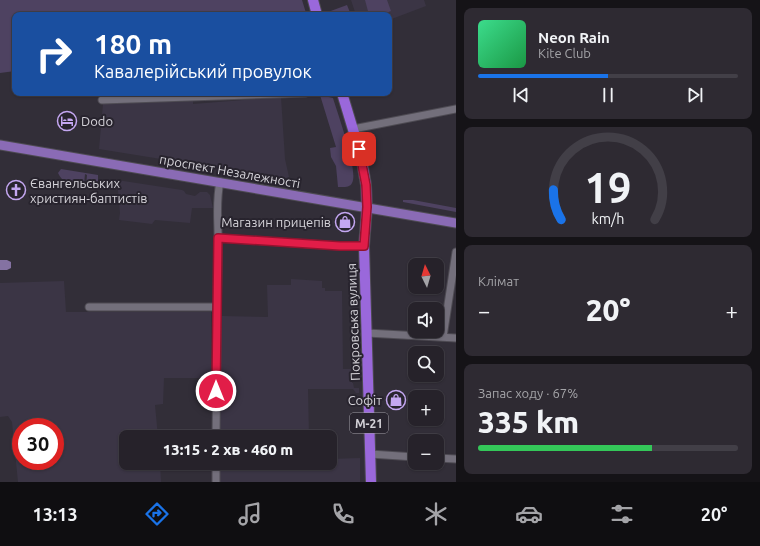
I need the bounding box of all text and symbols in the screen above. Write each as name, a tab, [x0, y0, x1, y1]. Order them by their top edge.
icon: right	[28, 28, 80, 80]
text: 180 m	[94, 28, 172, 59]
text: Neon Rain	[538, 29, 610, 46]
text: Kite Club	[538, 46, 591, 60]
text: Кавалерійський провулок	[94, 61, 312, 81]
icon: previous	[510, 84, 532, 106]
icon: pause	[597, 84, 619, 106]
icon: next	[684, 84, 706, 106]
hotel icon: Dodo	[56, 110, 78, 132]
place label: Dodo	[81, 114, 113, 128]
pin	[342, 132, 376, 166]
icon: arrive	[348, 138, 370, 160]
street label: проспект Незалежності	[159, 152, 301, 190]
text: 19	[585, 164, 631, 211]
place label: Євангельських християн-баптистів	[30, 176, 147, 205]
church icon: Євангельських християн-баптистів	[5, 179, 27, 201]
text: km/h	[592, 210, 624, 226]
shop icon: Магазин прицепів	[334, 211, 356, 233]
place label: Магазин прицепів	[221, 215, 331, 229]
north arrow	[408, 258, 444, 294]
map controls	[408, 258, 444, 470]
street label: Покровська вулиця	[344, 263, 362, 381]
text: Клімат	[478, 274, 519, 288]
text: 20°	[586, 293, 630, 327]
text: −	[478, 298, 490, 323]
text: +	[726, 298, 738, 323]
button: sound	[408, 302, 444, 338]
button: search	[408, 346, 444, 382]
position arrow	[195, 370, 237, 412]
text: Запас ходу · 67%	[478, 386, 578, 400]
shop icon: Софіт	[385, 389, 407, 411]
button: +	[408, 390, 444, 426]
place label: Софіт	[348, 393, 382, 407]
text: 335 km	[478, 405, 579, 439]
road number: М-21	[350, 413, 388, 433]
speed limit sign: 30	[12, 418, 64, 470]
button: −	[408, 434, 444, 470]
text: 13:15 · 2 хв · 460 m	[163, 441, 293, 458]
icon: directions	[143, 500, 171, 528]
icon: music	[236, 500, 264, 528]
icon: phone	[329, 500, 357, 528]
icon: climate	[422, 500, 450, 528]
icon: car	[515, 500, 543, 528]
icon: filters	[608, 500, 636, 528]
text: 13:13	[33, 504, 78, 524]
text: 20°	[701, 504, 727, 524]

